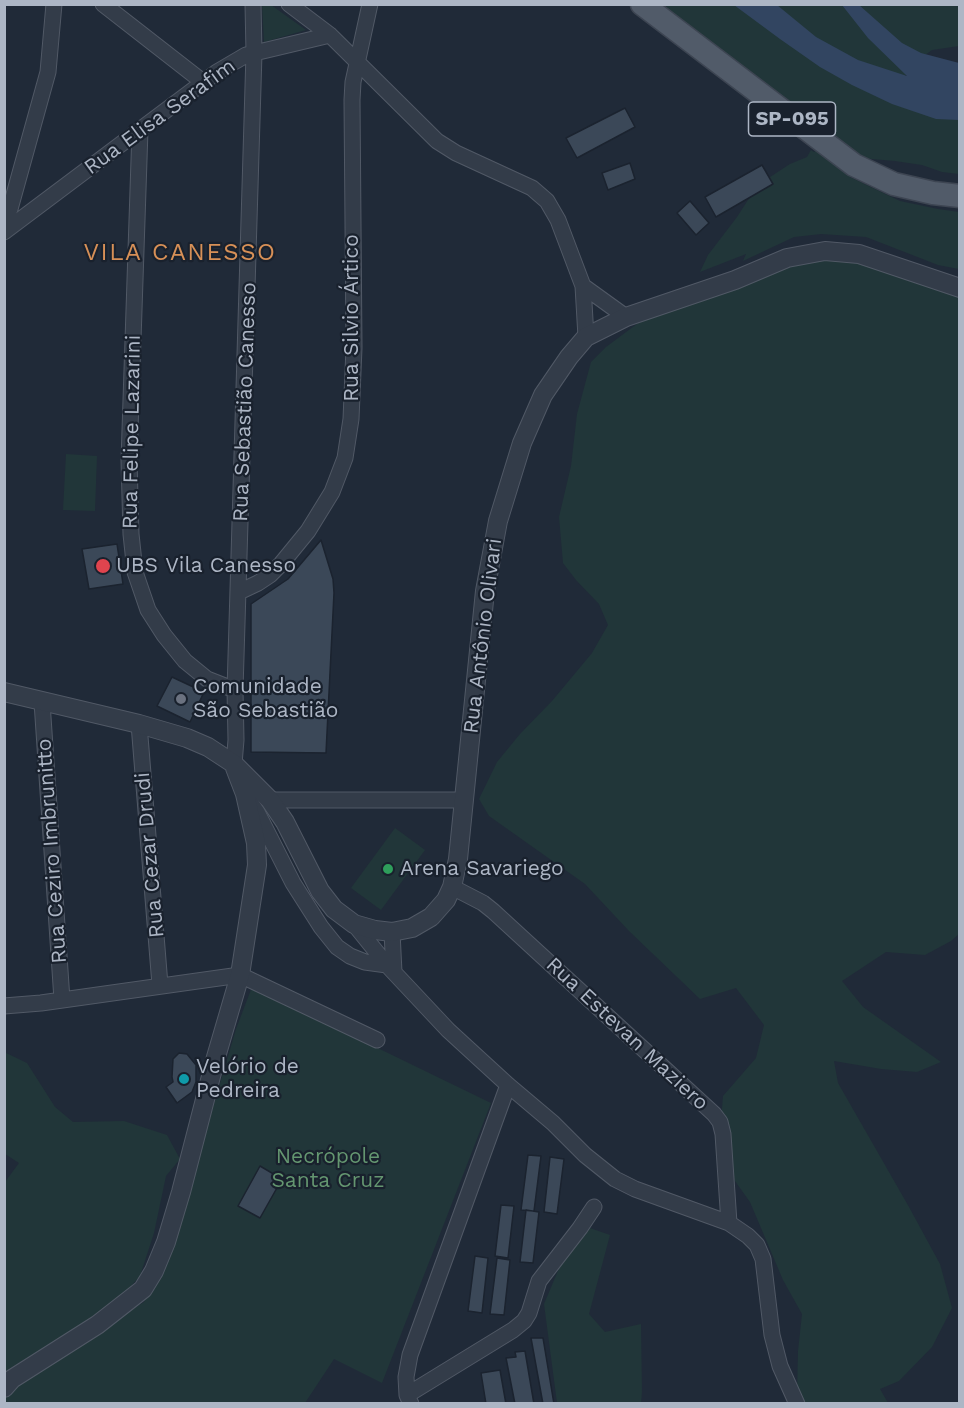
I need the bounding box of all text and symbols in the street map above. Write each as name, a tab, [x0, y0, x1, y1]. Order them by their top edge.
street label: Rua Elisa Serafim	[79, 54, 241, 180]
road number: SP-095	[748, 102, 836, 136]
street label: Rua Silvio Ártico	[339, 234, 365, 402]
district label: VILA CANESSO	[84, 239, 276, 267]
street label: Rua Sebastião Canesso	[228, 282, 262, 522]
street label: Rua Felipe Lazarini	[118, 335, 146, 529]
street label: Rua Antônio Olivari	[459, 537, 507, 735]
place label: UBS Vila Canesso	[116, 553, 296, 579]
marker: UBS Vila Canesso	[94, 557, 112, 575]
place label: Comunidade São Sebastião	[193, 674, 338, 724]
marker: Comunidade São Sebastião	[174, 692, 188, 706]
street label: Rua Ceziro Imbrunitto	[32, 738, 72, 964]
street label: Rua Cezar Drudi	[130, 771, 170, 939]
place label: Arena Savariego	[400, 856, 564, 882]
marker: Arena Savariego	[381, 862, 395, 876]
street label: Rua Estevan Maziero	[541, 952, 713, 1116]
place label: Velório de Pedreira	[196, 1054, 299, 1104]
marker: Velório de Pedreira	[177, 1072, 191, 1086]
park label: Necrópole Santa Cruz	[272, 1144, 384, 1194]

